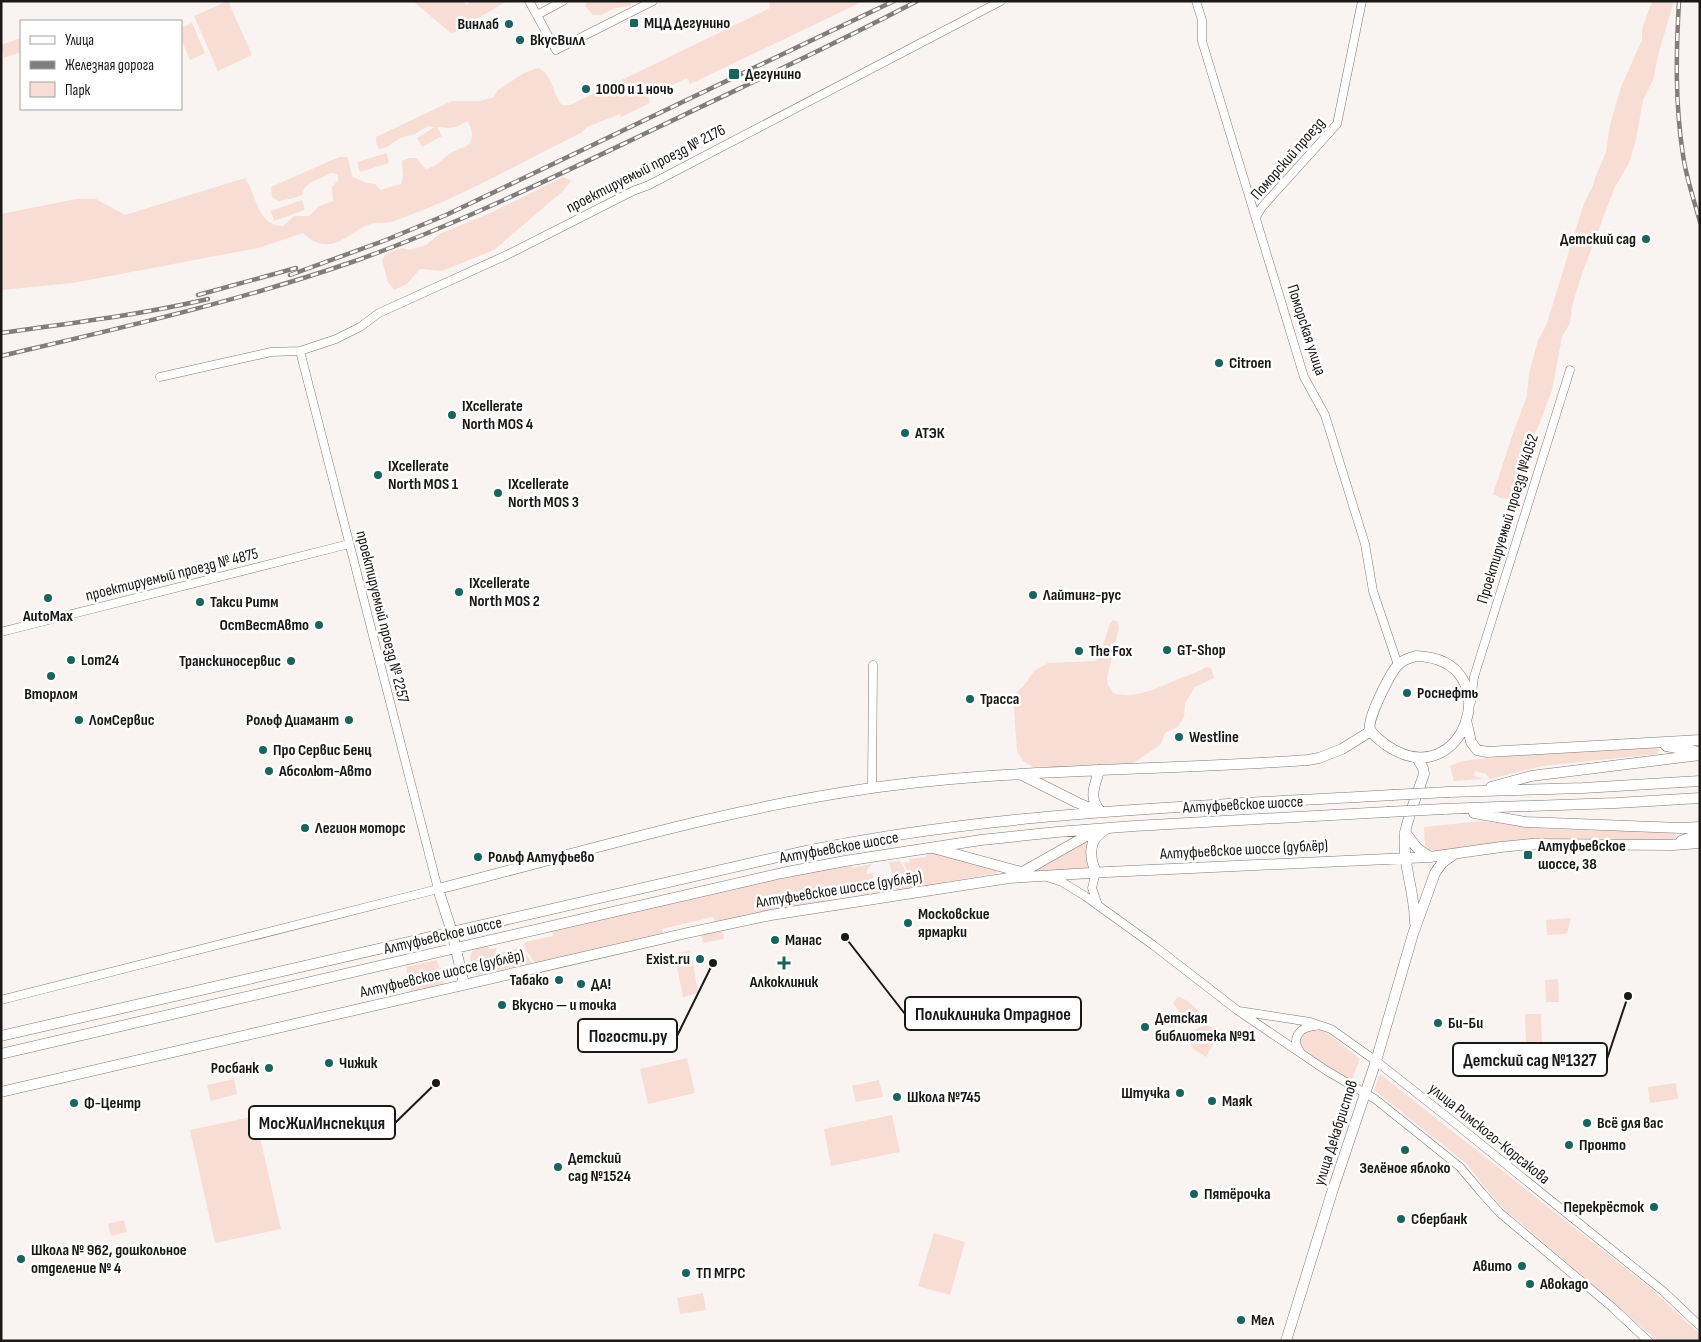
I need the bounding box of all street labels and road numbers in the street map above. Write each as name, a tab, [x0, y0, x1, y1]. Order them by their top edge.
street label: Поморский проезд	[1247, 114, 1329, 204]
street label: проектируемый проезд № 2176	[563, 121, 729, 217]
street label: Поморская улица	[1282, 282, 1330, 378]
street label: Проектируемый проезд №4052	[1473, 432, 1543, 606]
street label: проектируемый проезд № 2257	[351, 529, 413, 706]
street label: проектируемый проезд № 4875	[84, 544, 260, 606]
street label: Алтуфьевское шоссе	[1181, 792, 1304, 818]
street label: Алтуфьевское шоссе	[777, 828, 900, 868]
street label: Алтуфьевское шоссе (дублёр)	[1159, 836, 1328, 864]
street label: Алтуфьевское шоссе (дублёр)	[754, 867, 923, 913]
street label: Алтуфьевское шоссе	[381, 913, 504, 959]
street label: Алтуфьевское шоссе (дублёр)	[357, 946, 526, 1002]
street label: улица Декабристов	[1310, 1078, 1362, 1188]
street label: улица Римского-Корсакова	[1425, 1079, 1553, 1189]

